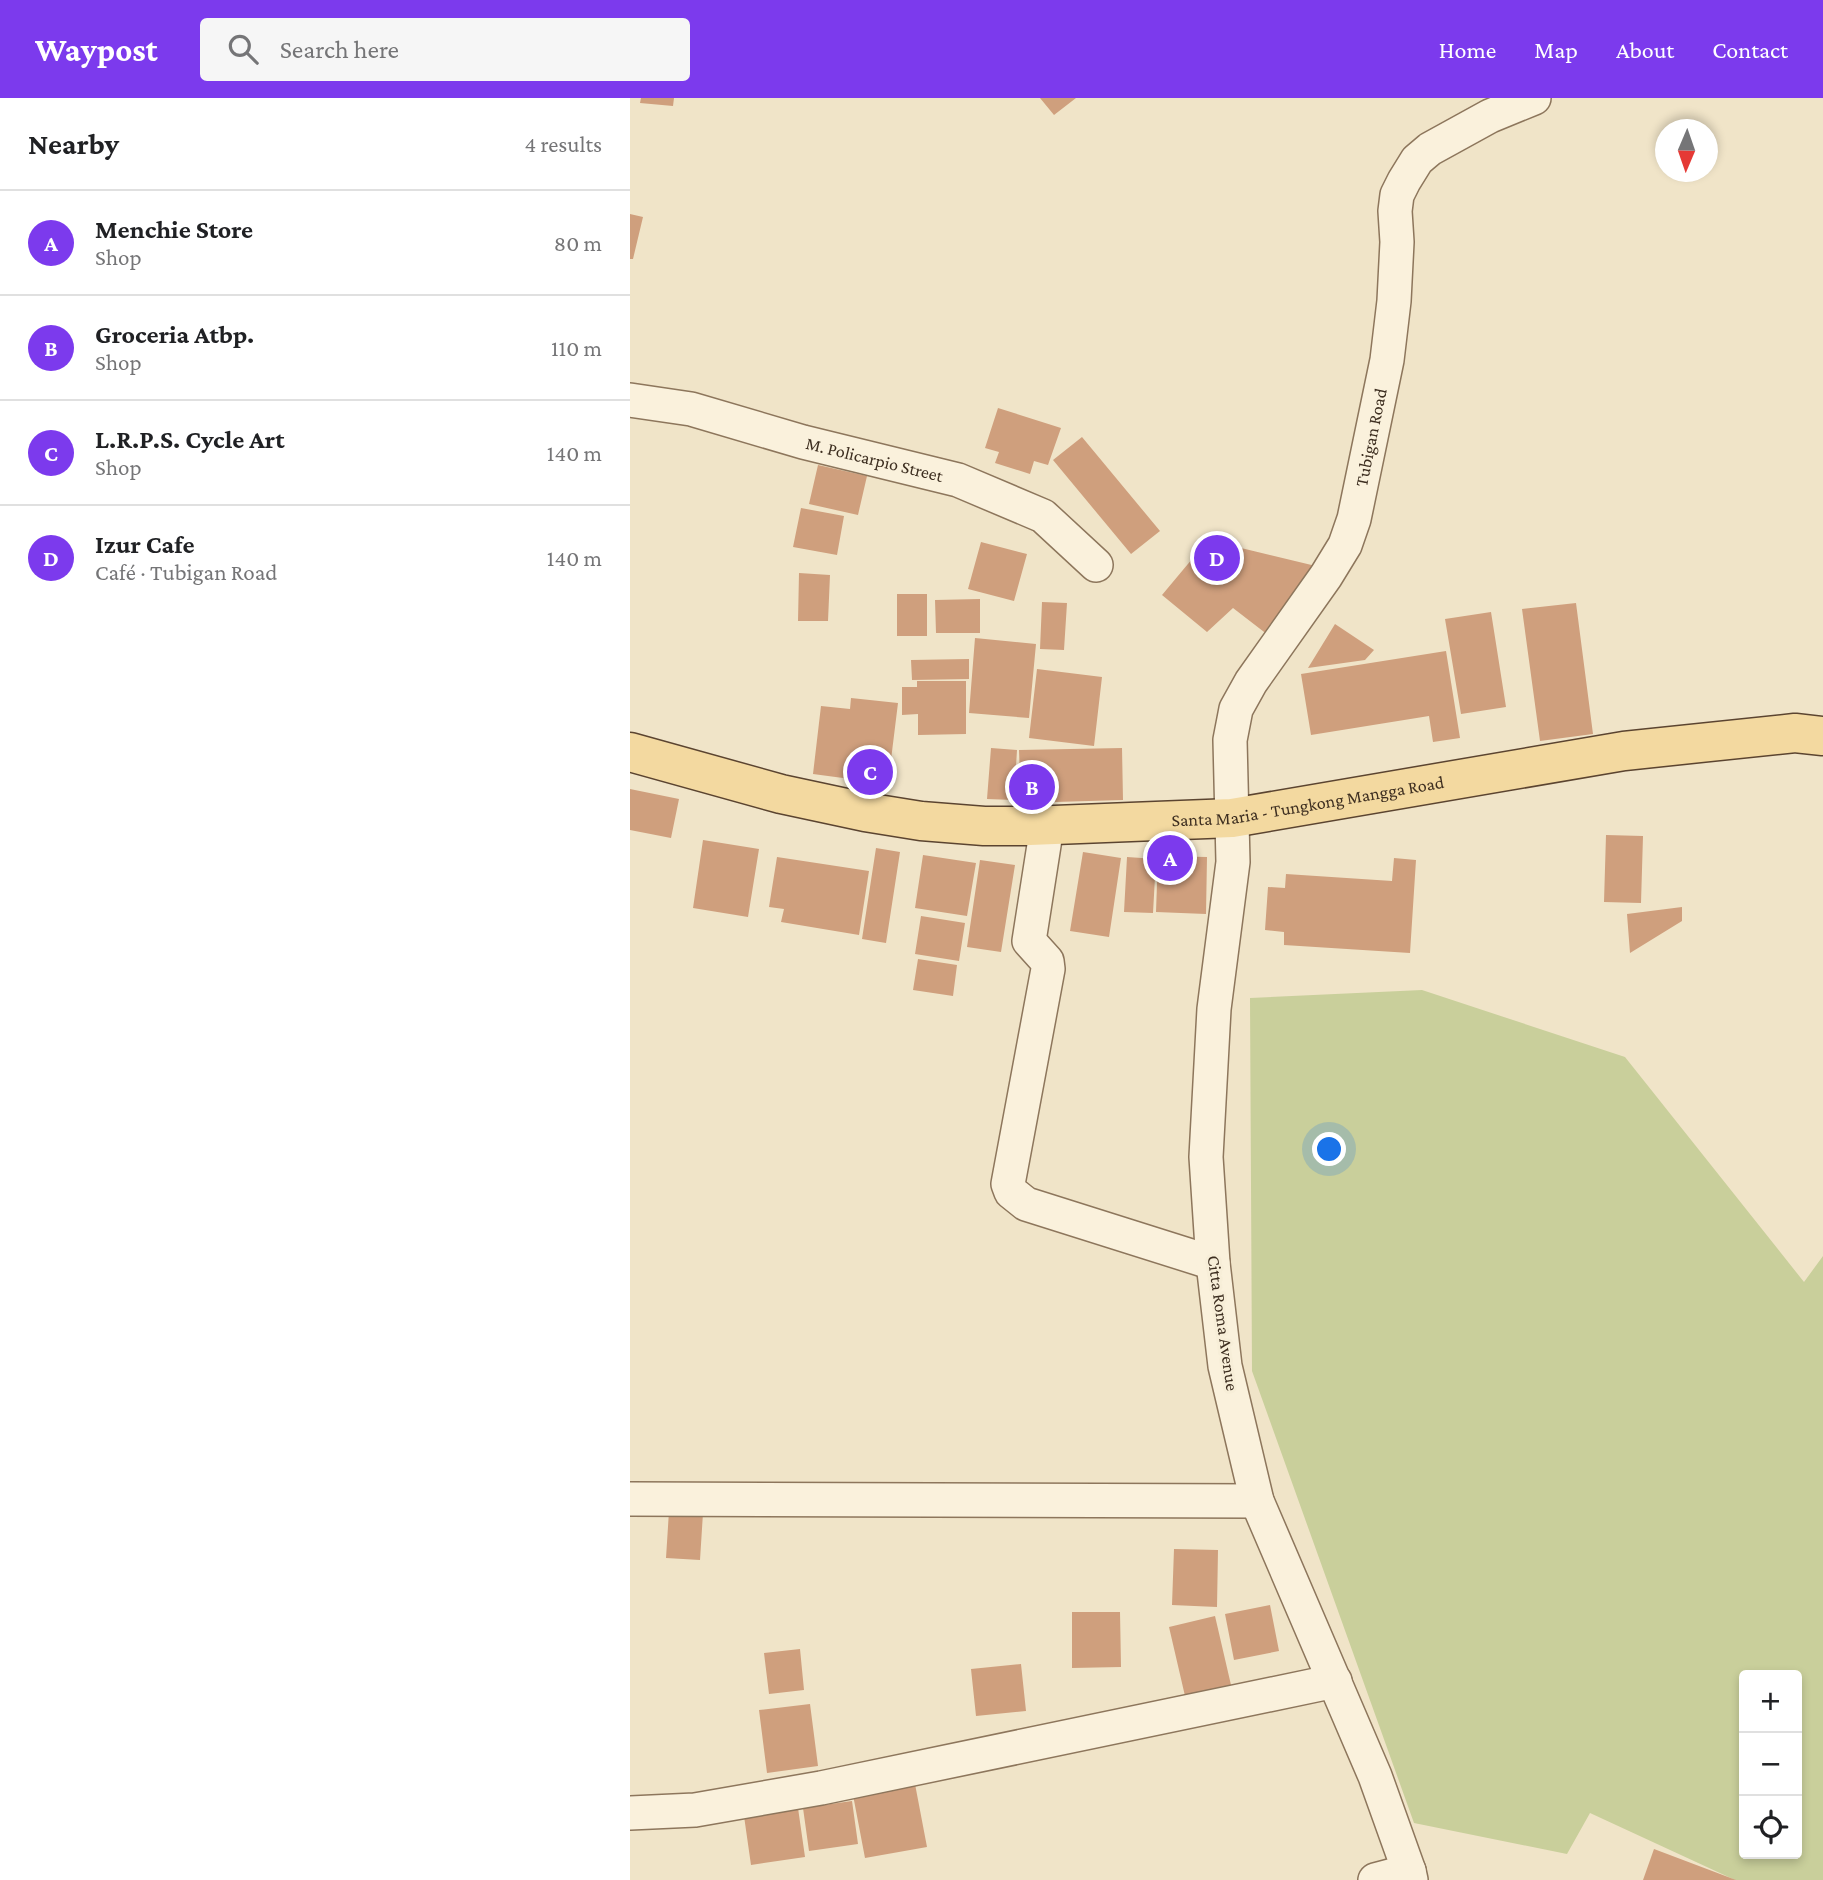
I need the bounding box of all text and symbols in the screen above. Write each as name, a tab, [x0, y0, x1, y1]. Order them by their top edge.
search box	[200, 18, 690, 81]
icon: search	[224, 30, 262, 68]
text: Waypost	[35, 31, 158, 68]
text: Search here	[280, 35, 399, 64]
text: Home	[1439, 36, 1496, 63]
text: Map	[1534, 36, 1578, 63]
text: About	[1616, 36, 1674, 63]
text: Contact	[1712, 36, 1788, 63]
north arrow	[1655, 119, 1718, 182]
text: Nearby	[28, 127, 119, 160]
text: 4 results	[524, 131, 602, 157]
text: Menchie Store	[95, 215, 253, 244]
text: A	[44, 230, 58, 256]
text: 80 m	[554, 230, 602, 256]
text: Shop	[95, 244, 142, 270]
text: Groceria Atbp.	[95, 320, 254, 349]
text: B	[44, 335, 58, 361]
text: 110 m	[551, 335, 602, 361]
text: Shop	[95, 349, 142, 375]
street label: Tubigan Road	[1351, 386, 1391, 488]
text: L.R.P.S. Cycle Art	[95, 425, 285, 454]
street label: M. Policarpio Street	[804, 433, 946, 486]
text: C	[44, 440, 58, 466]
text: 140 m	[547, 440, 602, 466]
text: Shop	[95, 454, 142, 480]
text: Izur Cafe	[95, 530, 194, 559]
pin: D	[1194, 532, 1240, 584]
text: D	[43, 545, 59, 571]
text: 140 m	[547, 545, 602, 571]
text: Café · Tubigan Road	[95, 559, 277, 585]
pin: C	[847, 746, 893, 798]
pin: B	[1009, 761, 1055, 813]
street label: Santa Maria - Tungkong Mangga Road	[1171, 772, 1446, 830]
pin: A	[1147, 832, 1193, 884]
your location	[1312, 1132, 1346, 1166]
street label: Citta Roma Avenue	[1204, 1254, 1242, 1392]
map controls	[1739, 1670, 1802, 1859]
button: +	[1739, 1670, 1802, 1733]
button: −	[1739, 1733, 1802, 1796]
button: locate	[1739, 1796, 1802, 1859]

